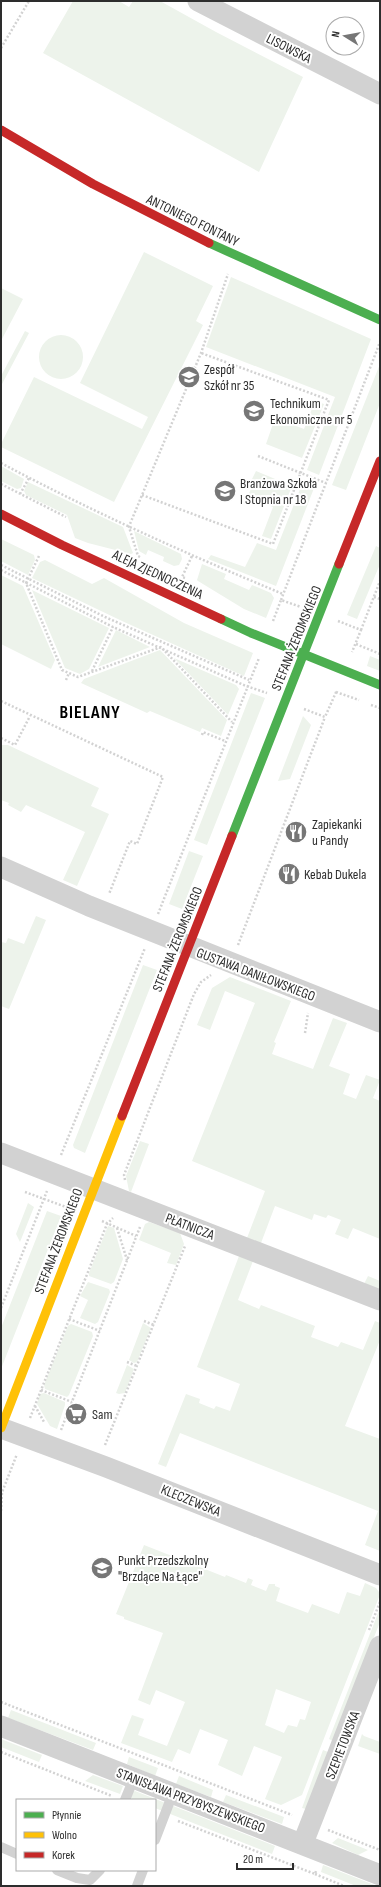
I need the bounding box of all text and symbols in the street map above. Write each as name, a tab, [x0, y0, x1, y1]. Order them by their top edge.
north arrow	[325, 16, 365, 56]
street label: LISOWSKA	[263, 30, 315, 67]
text: N	[329, 30, 343, 38]
street label: ANTONIEGO FONTANY	[143, 190, 242, 250]
place label: Zespół Szkół nr 35	[204, 361, 255, 394]
school or university icon: Zespół Szkół nr 35	[176, 364, 202, 390]
place label: Technikum Ekonomiczne nr 5	[270, 395, 353, 428]
school or university icon: Technikum Ekonomiczne nr 5	[241, 398, 267, 424]
place label: Branżowa Szkoła I Stopnia nr 18	[240, 475, 317, 508]
school or university icon: Branżowa Szkoła I Stopnia nr 18	[212, 478, 238, 504]
street label: ALEJA ZJEDNOCZENIA	[109, 546, 207, 603]
street label: STEFANA ŻEROMSKIEGO	[268, 583, 325, 693]
district label: BIELANY	[59, 702, 121, 723]
place label: Zapiekanki u Pandy	[312, 816, 362, 849]
restaurant icon: Zapiekanki u Pandy	[283, 819, 309, 845]
restaurant icon: Kebab Dukela	[276, 861, 302, 887]
place label: Kebab Dukela	[304, 866, 366, 883]
street label: STEFANA ŻEROMSKIEGO	[149, 884, 206, 994]
street label: GUSTAWA DANIŁOWSKIEGO	[194, 944, 318, 1005]
street label: STEFANA ŻEROMSKIEGO	[31, 1186, 86, 1296]
street label: PŁATNICZA	[163, 1209, 218, 1244]
supermarket icon: Sam	[63, 1401, 89, 1427]
place label: Sam	[92, 1406, 112, 1423]
street label: KLECZEWSKA	[158, 1481, 224, 1520]
place label: Punkt Przedszkolny "Brzdące Na Łące"	[118, 1552, 209, 1585]
school or university icon: Punkt Przedszkolny "Brzdące Na Łące"	[89, 1555, 115, 1581]
street label: SZEPIETOWSKA	[322, 1708, 364, 1782]
street label: STANISŁAWA PRZYBYSZEWSKIEGO	[114, 1764, 268, 1837]
legend	[16, 1799, 156, 1871]
text: Płynnie	[52, 1808, 82, 1823]
text: Wolno	[52, 1828, 77, 1843]
scale bar	[237, 1845, 293, 1871]
text: Korek	[52, 1848, 75, 1863]
text: 20 m	[243, 1852, 263, 1867]

